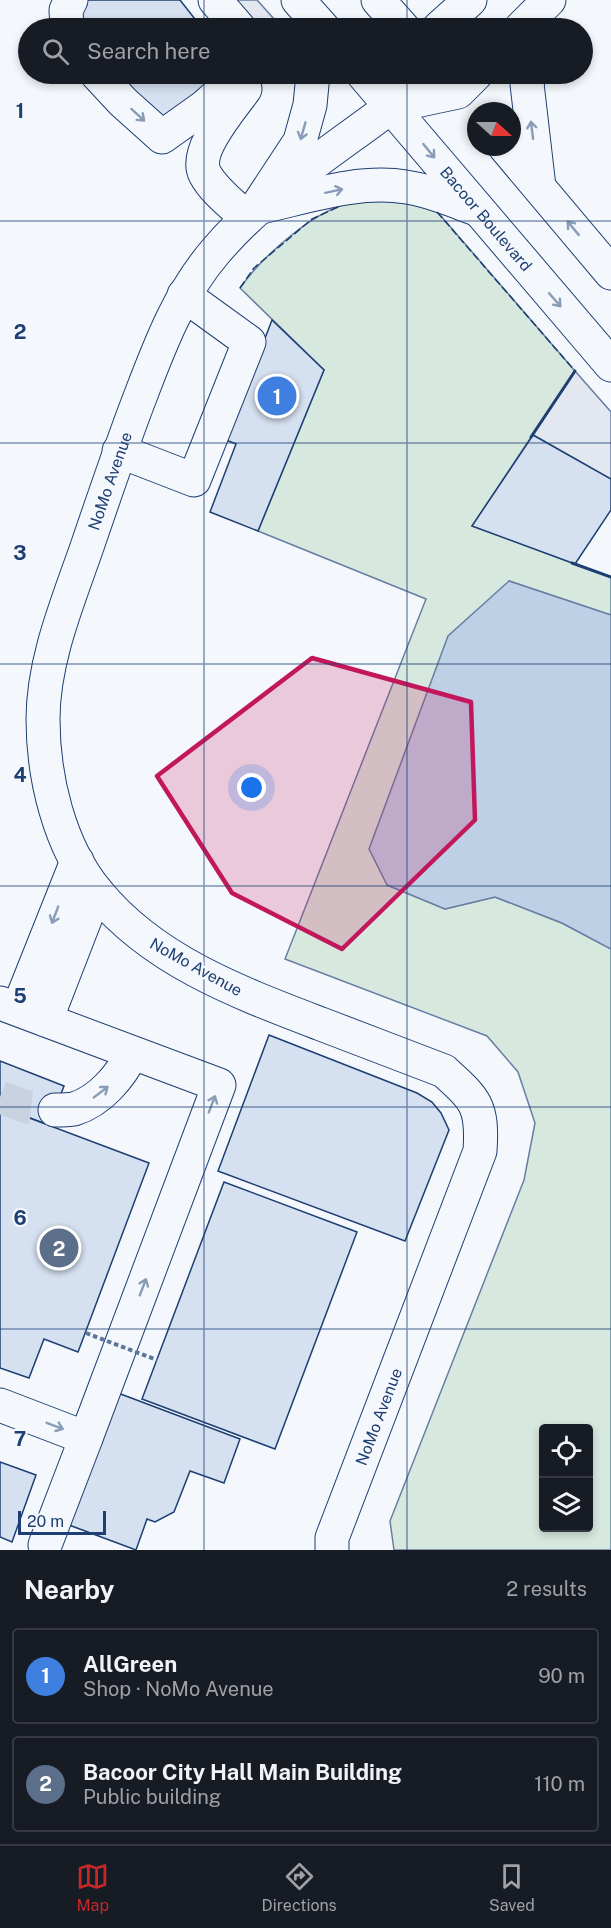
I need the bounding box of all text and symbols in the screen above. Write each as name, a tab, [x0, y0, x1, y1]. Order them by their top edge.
search box	[18, 18, 593, 84]
icon: search	[39, 35, 72, 68]
text: Search here	[87, 38, 211, 64]
text: 1	[16, 99, 24, 123]
north arrow	[467, 102, 521, 156]
one-way arrow	[130, 108, 145, 123]
one-way arrow	[296, 121, 308, 140]
one-way arrow	[527, 121, 538, 140]
one-way arrow	[422, 143, 436, 158]
street label: Bacoor Boulevard	[436, 162, 536, 275]
one-way arrow	[323, 185, 343, 196]
one-way arrow	[567, 220, 580, 236]
one-way arrow	[548, 292, 562, 307]
text: 2	[14, 320, 26, 344]
pin: 1	[258, 374, 296, 418]
street label: NoMo Avenue	[84, 429, 136, 533]
text: 3	[13, 541, 27, 565]
text: 4	[13, 763, 27, 787]
your location	[237, 773, 266, 802]
one-way arrow	[49, 905, 60, 924]
street label: NoMo Avenue	[146, 934, 246, 1000]
text: 5	[13, 984, 27, 1008]
one-way arrow	[93, 1086, 109, 1099]
one-way arrow	[207, 1095, 218, 1114]
text: 6	[13, 1206, 27, 1230]
pin: 2	[40, 1226, 78, 1270]
one-way arrow	[138, 1278, 149, 1296]
street label: NoMo Avenue	[351, 1365, 406, 1468]
one-way arrow	[45, 1421, 64, 1432]
map controls	[539, 1424, 593, 1532]
button: locate	[539, 1424, 593, 1478]
text: 7	[14, 1427, 26, 1451]
button: layers	[539, 1478, 593, 1532]
scale bar	[18, 1508, 106, 1536]
text: 20 m	[27, 1512, 64, 1531]
text: Nearby	[24, 1574, 114, 1605]
text: 2 results	[506, 1577, 587, 1601]
text: AllGreen	[83, 1651, 177, 1677]
text: 1	[41, 1664, 50, 1688]
text: 90 m	[538, 1664, 585, 1688]
text: Shop · NoMo Avenue	[83, 1677, 274, 1701]
text: Bacoor City Hall Main Building	[83, 1759, 402, 1785]
text: 2	[39, 1772, 52, 1796]
text: 110 m	[534, 1772, 585, 1796]
text: Public building	[83, 1785, 221, 1809]
tab: Map	[76, 1860, 109, 1915]
tab: Directions	[262, 1860, 337, 1915]
tab: Saved	[489, 1860, 535, 1915]

